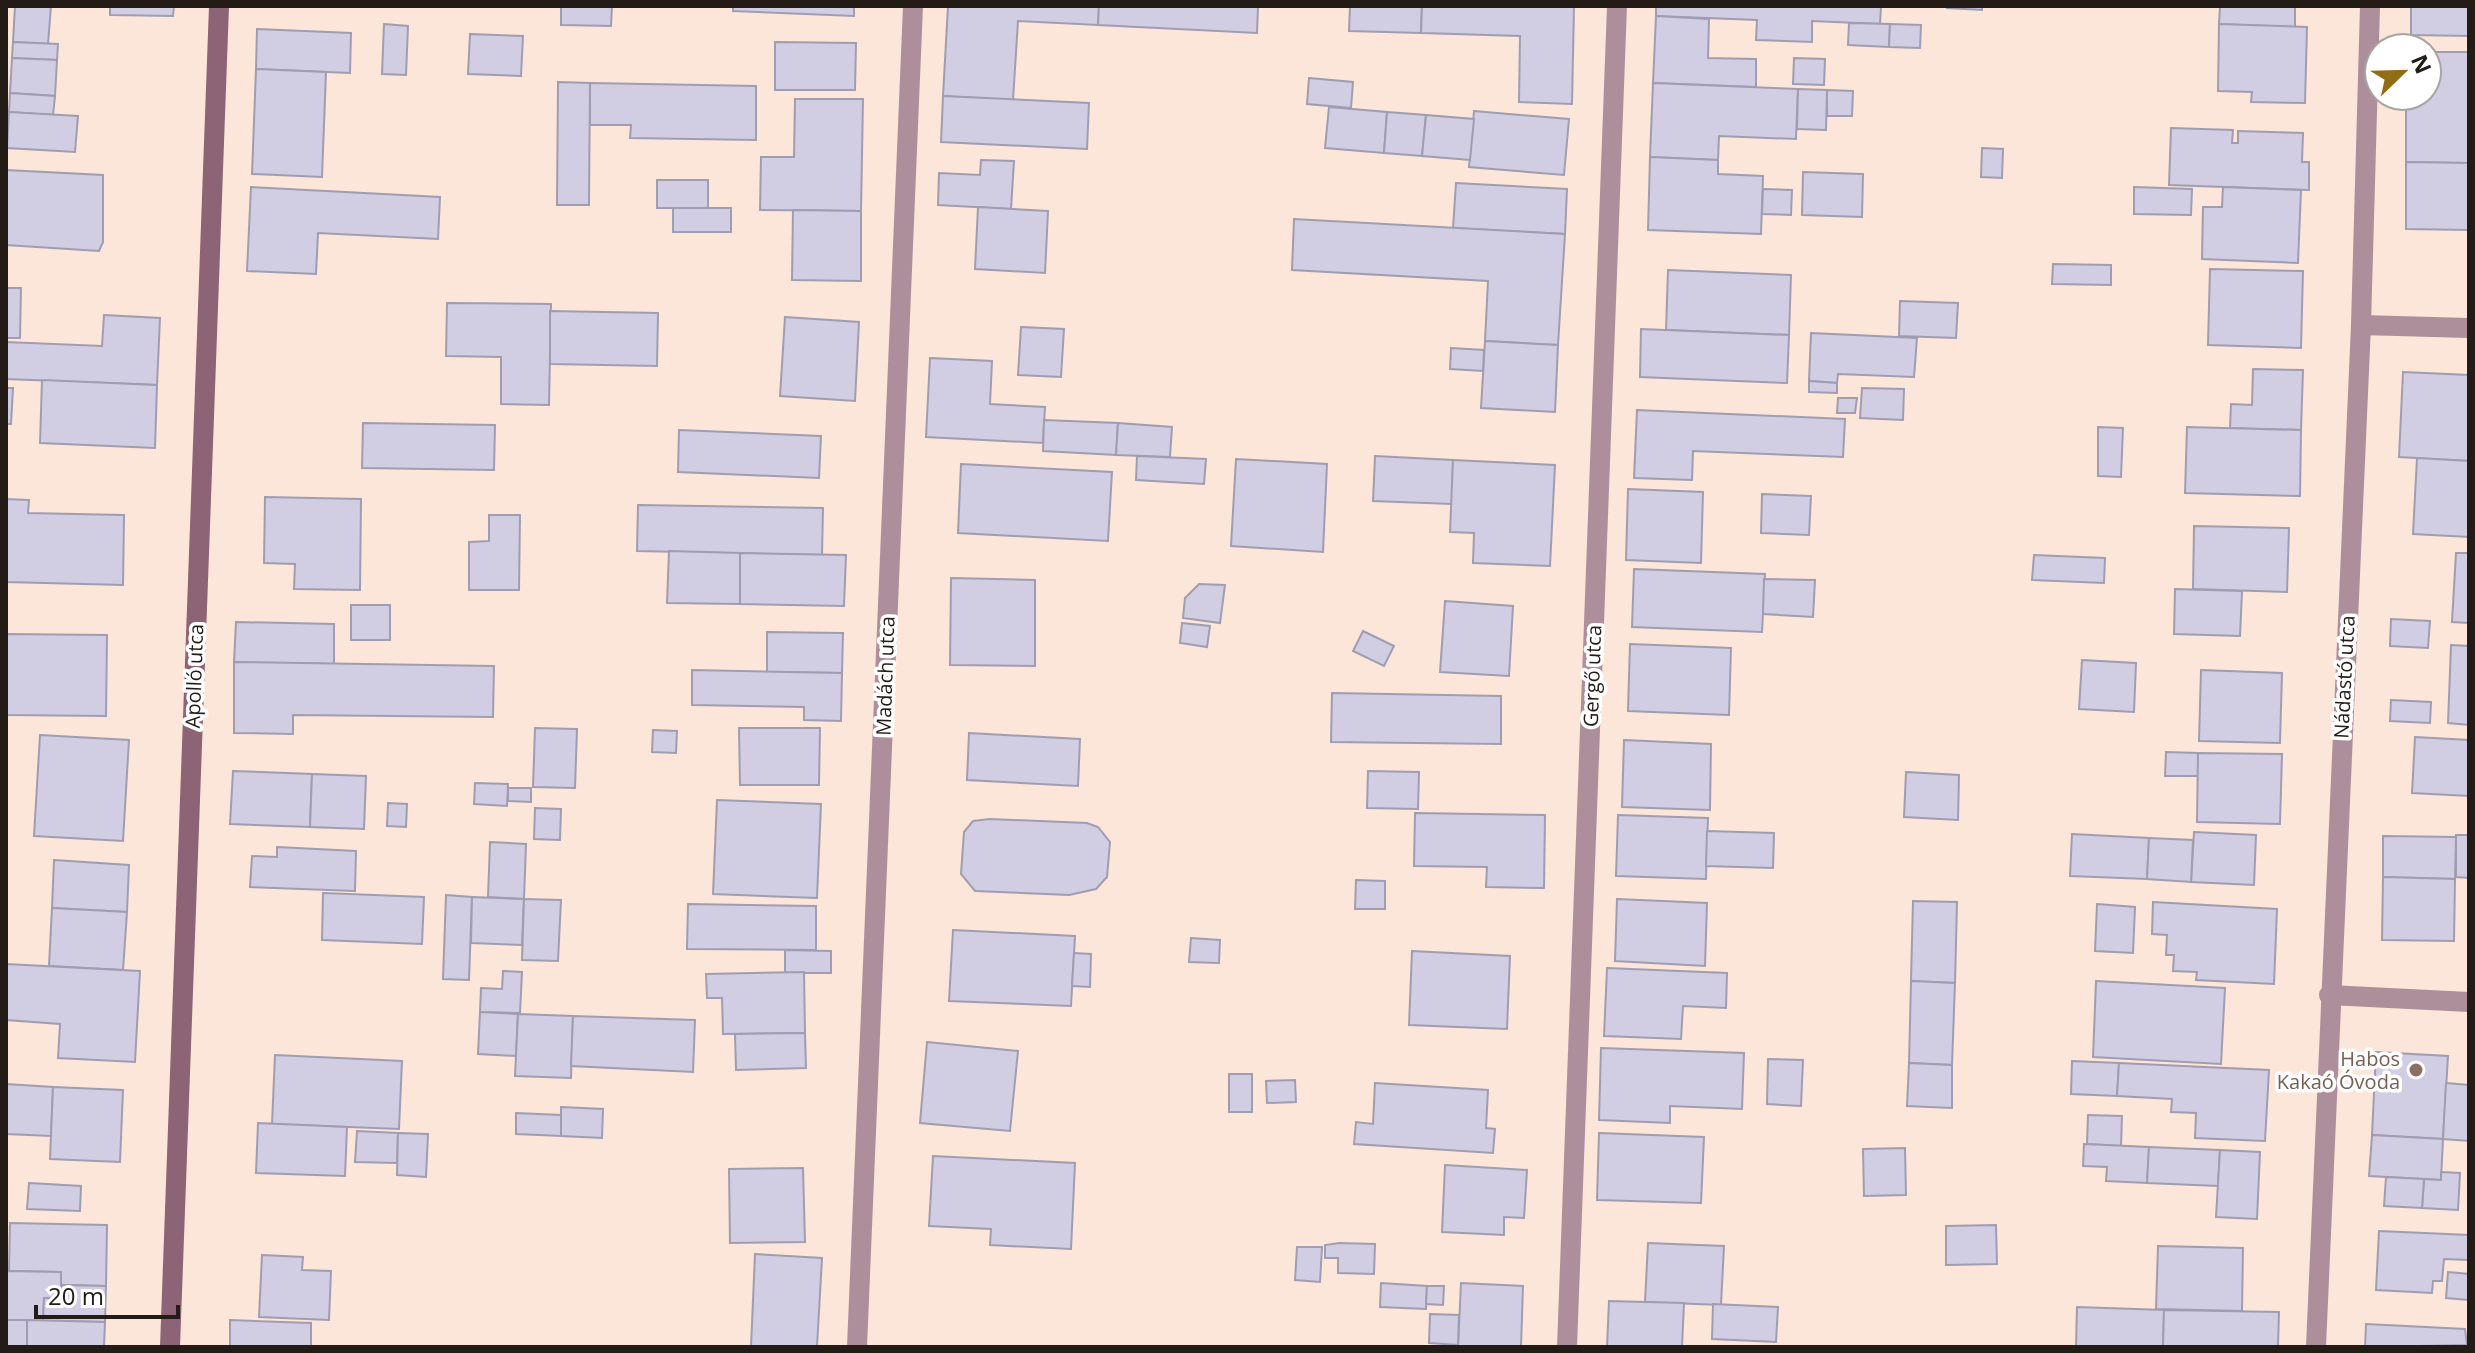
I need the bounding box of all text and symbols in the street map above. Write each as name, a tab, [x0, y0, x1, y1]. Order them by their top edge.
north arrow	[2363, 32, 2443, 112]
text: N	[2405, 50, 2440, 78]
street label: Nádastó utca	[2327, 615, 2361, 739]
street label: Madách utca	[869, 616, 901, 736]
street label: Apolló utca	[179, 623, 209, 729]
street label: Gergő utca	[1577, 624, 1607, 728]
place label: Habos Kakaó Óvoda	[2277, 1045, 2400, 1095]
marker: Habos Kakaó Óvoda	[2407, 1061, 2425, 1079]
scale bar	[36, 1269, 178, 1319]
text: 20 m	[48, 1279, 104, 1312]

